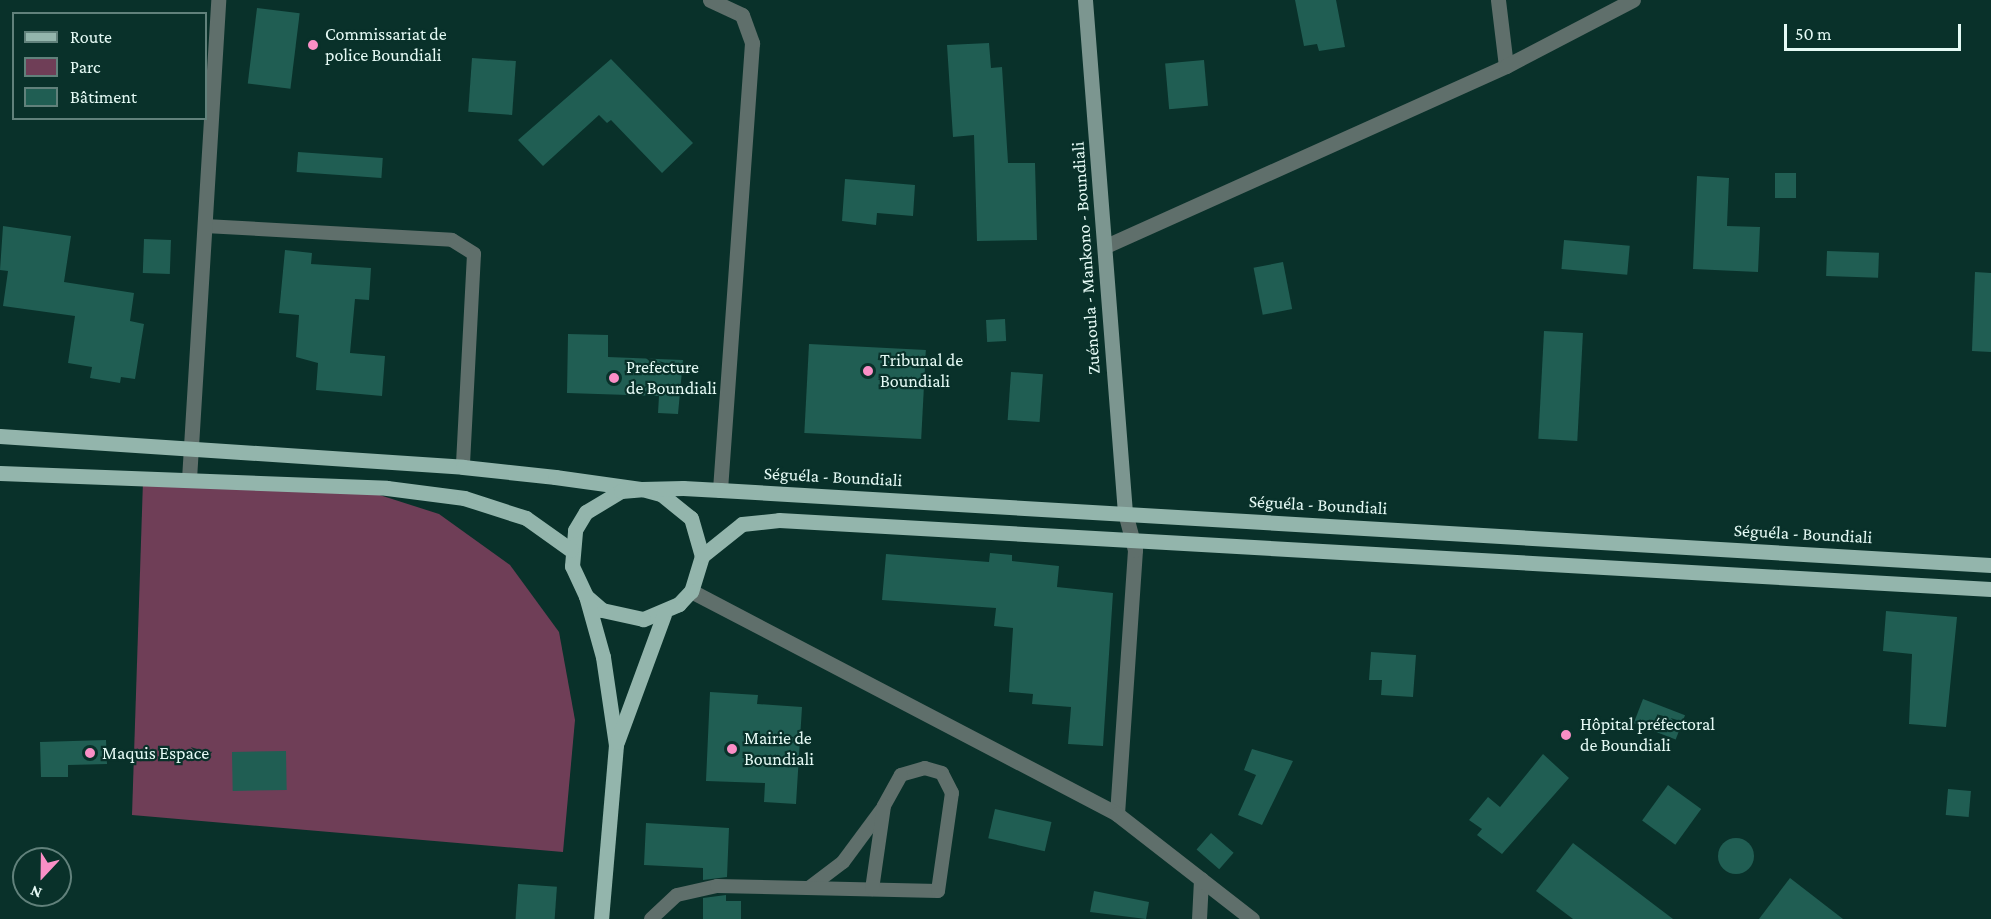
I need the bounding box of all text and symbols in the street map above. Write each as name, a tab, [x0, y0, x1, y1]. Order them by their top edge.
legend	[12, 12, 207, 120]
scale bar	[1787, 12, 1964, 50]
place label: Commissariat de police Boundiali	[325, 24, 447, 66]
text: 50 m	[1795, 24, 1832, 44]
text: Route	[70, 27, 112, 47]
marker: Commissariat de police Boundiali	[306, 38, 320, 52]
text: Parc	[70, 57, 101, 77]
text: Bâtiment	[70, 87, 137, 107]
street label: Zuénoula - Mankono - Boundiali	[1067, 141, 1105, 375]
place label: Tribunal de Boundiali	[880, 350, 963, 392]
place label: Prefecture de Boundiali	[626, 357, 717, 400]
marker: Tribunal de Boundiali	[861, 364, 875, 378]
marker: Prefecture de Boundiali	[607, 371, 621, 385]
street label: Séguéla - Boundiali	[763, 463, 903, 491]
street label: Séguéla - Boundiali	[1248, 491, 1388, 519]
street label: Séguéla - Boundiali	[1733, 520, 1873, 548]
place label: Hôpital préfectoral de Boundiali	[1580, 714, 1715, 756]
marker: Hôpital préfectoral de Boundiali	[1557, 726, 1575, 744]
place label: Mairie de Boundiali	[744, 728, 814, 771]
place label: Maquis Espace	[102, 742, 209, 764]
marker: Mairie de Boundiali	[725, 742, 739, 756]
marker: Maquis Espace	[83, 746, 97, 760]
north arrow	[12, 847, 72, 907]
text: N	[28, 882, 44, 902]

